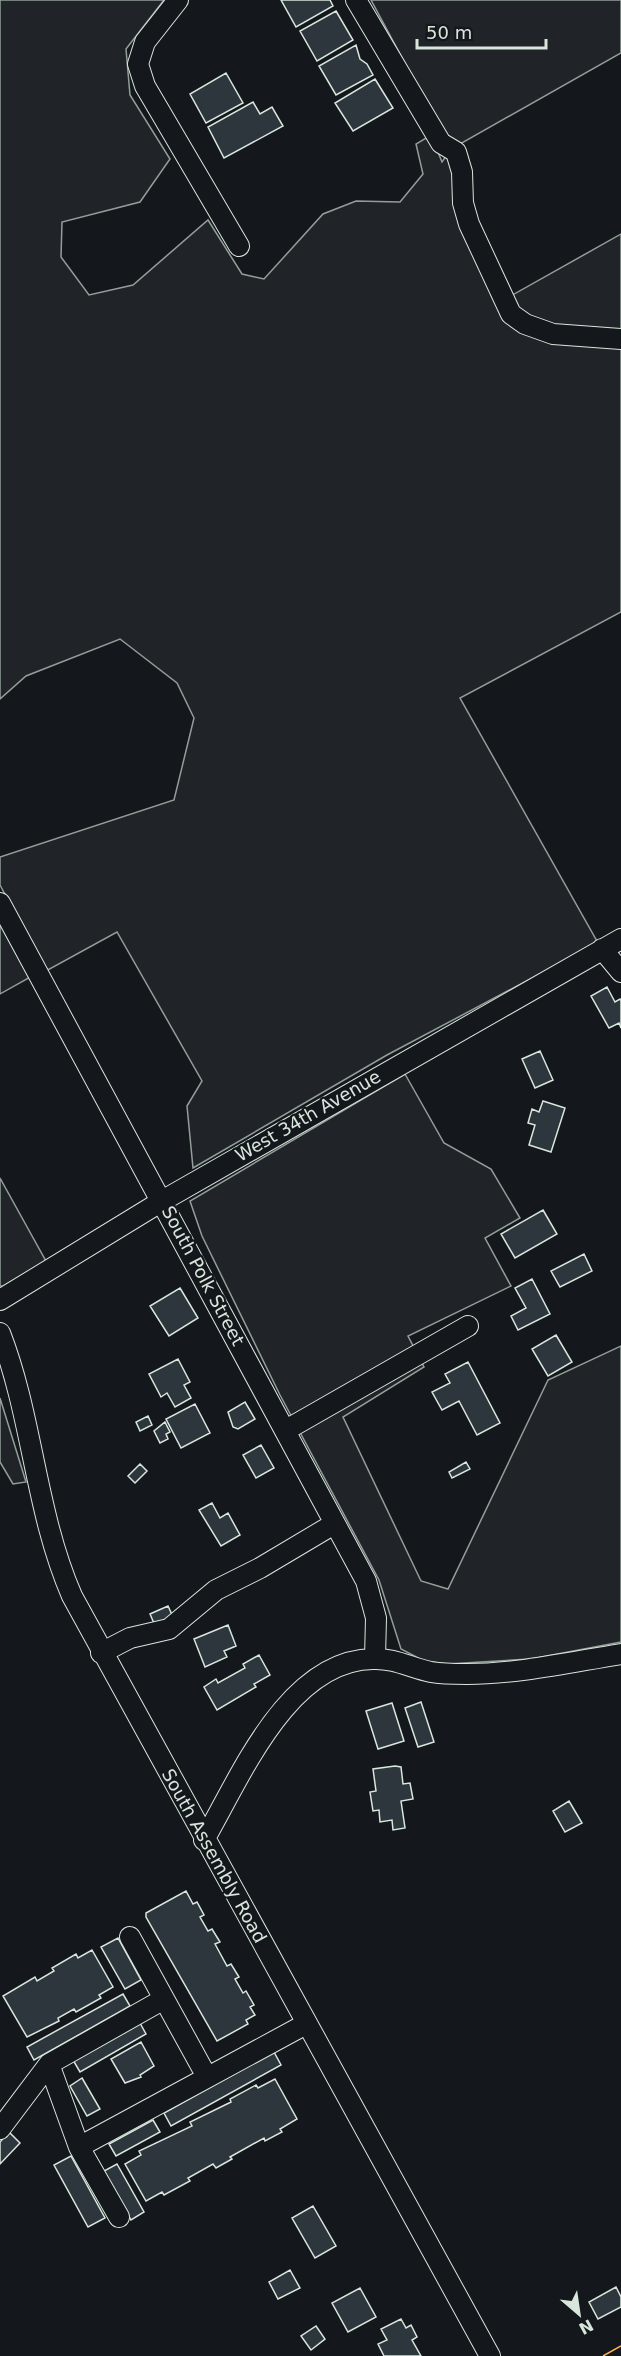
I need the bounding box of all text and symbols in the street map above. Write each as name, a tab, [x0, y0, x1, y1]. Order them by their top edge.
scale bar	[417, 12, 546, 50]
text: 50 m	[426, 22, 472, 43]
street label: West 34th Avenue	[232, 1065, 384, 1166]
street label: South Polk Street	[158, 1202, 249, 1349]
street label: South Assembly Road	[158, 1765, 271, 1946]
north arrow	[549, 2284, 609, 2344]
text: N	[576, 2315, 596, 2338]

